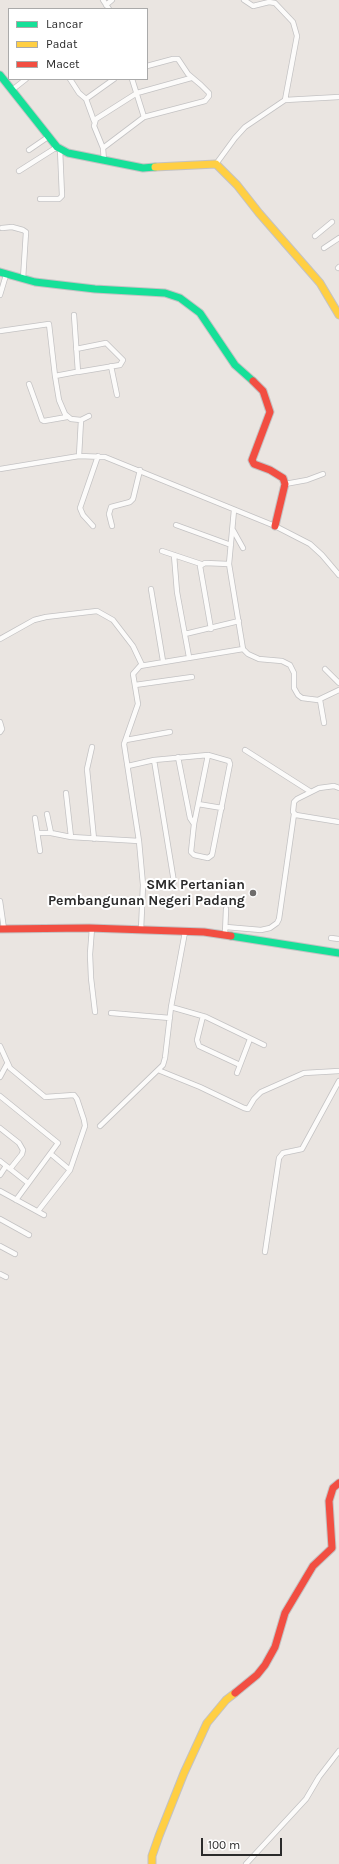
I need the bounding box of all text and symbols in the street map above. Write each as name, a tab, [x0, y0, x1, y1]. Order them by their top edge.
legend	[8, 8, 148, 80]
text: Lancar	[46, 17, 83, 31]
text: Padat	[46, 37, 77, 51]
text: Macet	[46, 57, 80, 71]
place label: SMK Pertanian Pembangunan Negeri Padang	[48, 877, 245, 910]
marker: SMK Pertanian Pembangunan Negeri Padang	[248, 888, 258, 898]
scale bar	[203, 1830, 284, 1856]
text: 100 m	[208, 1838, 240, 1852]

